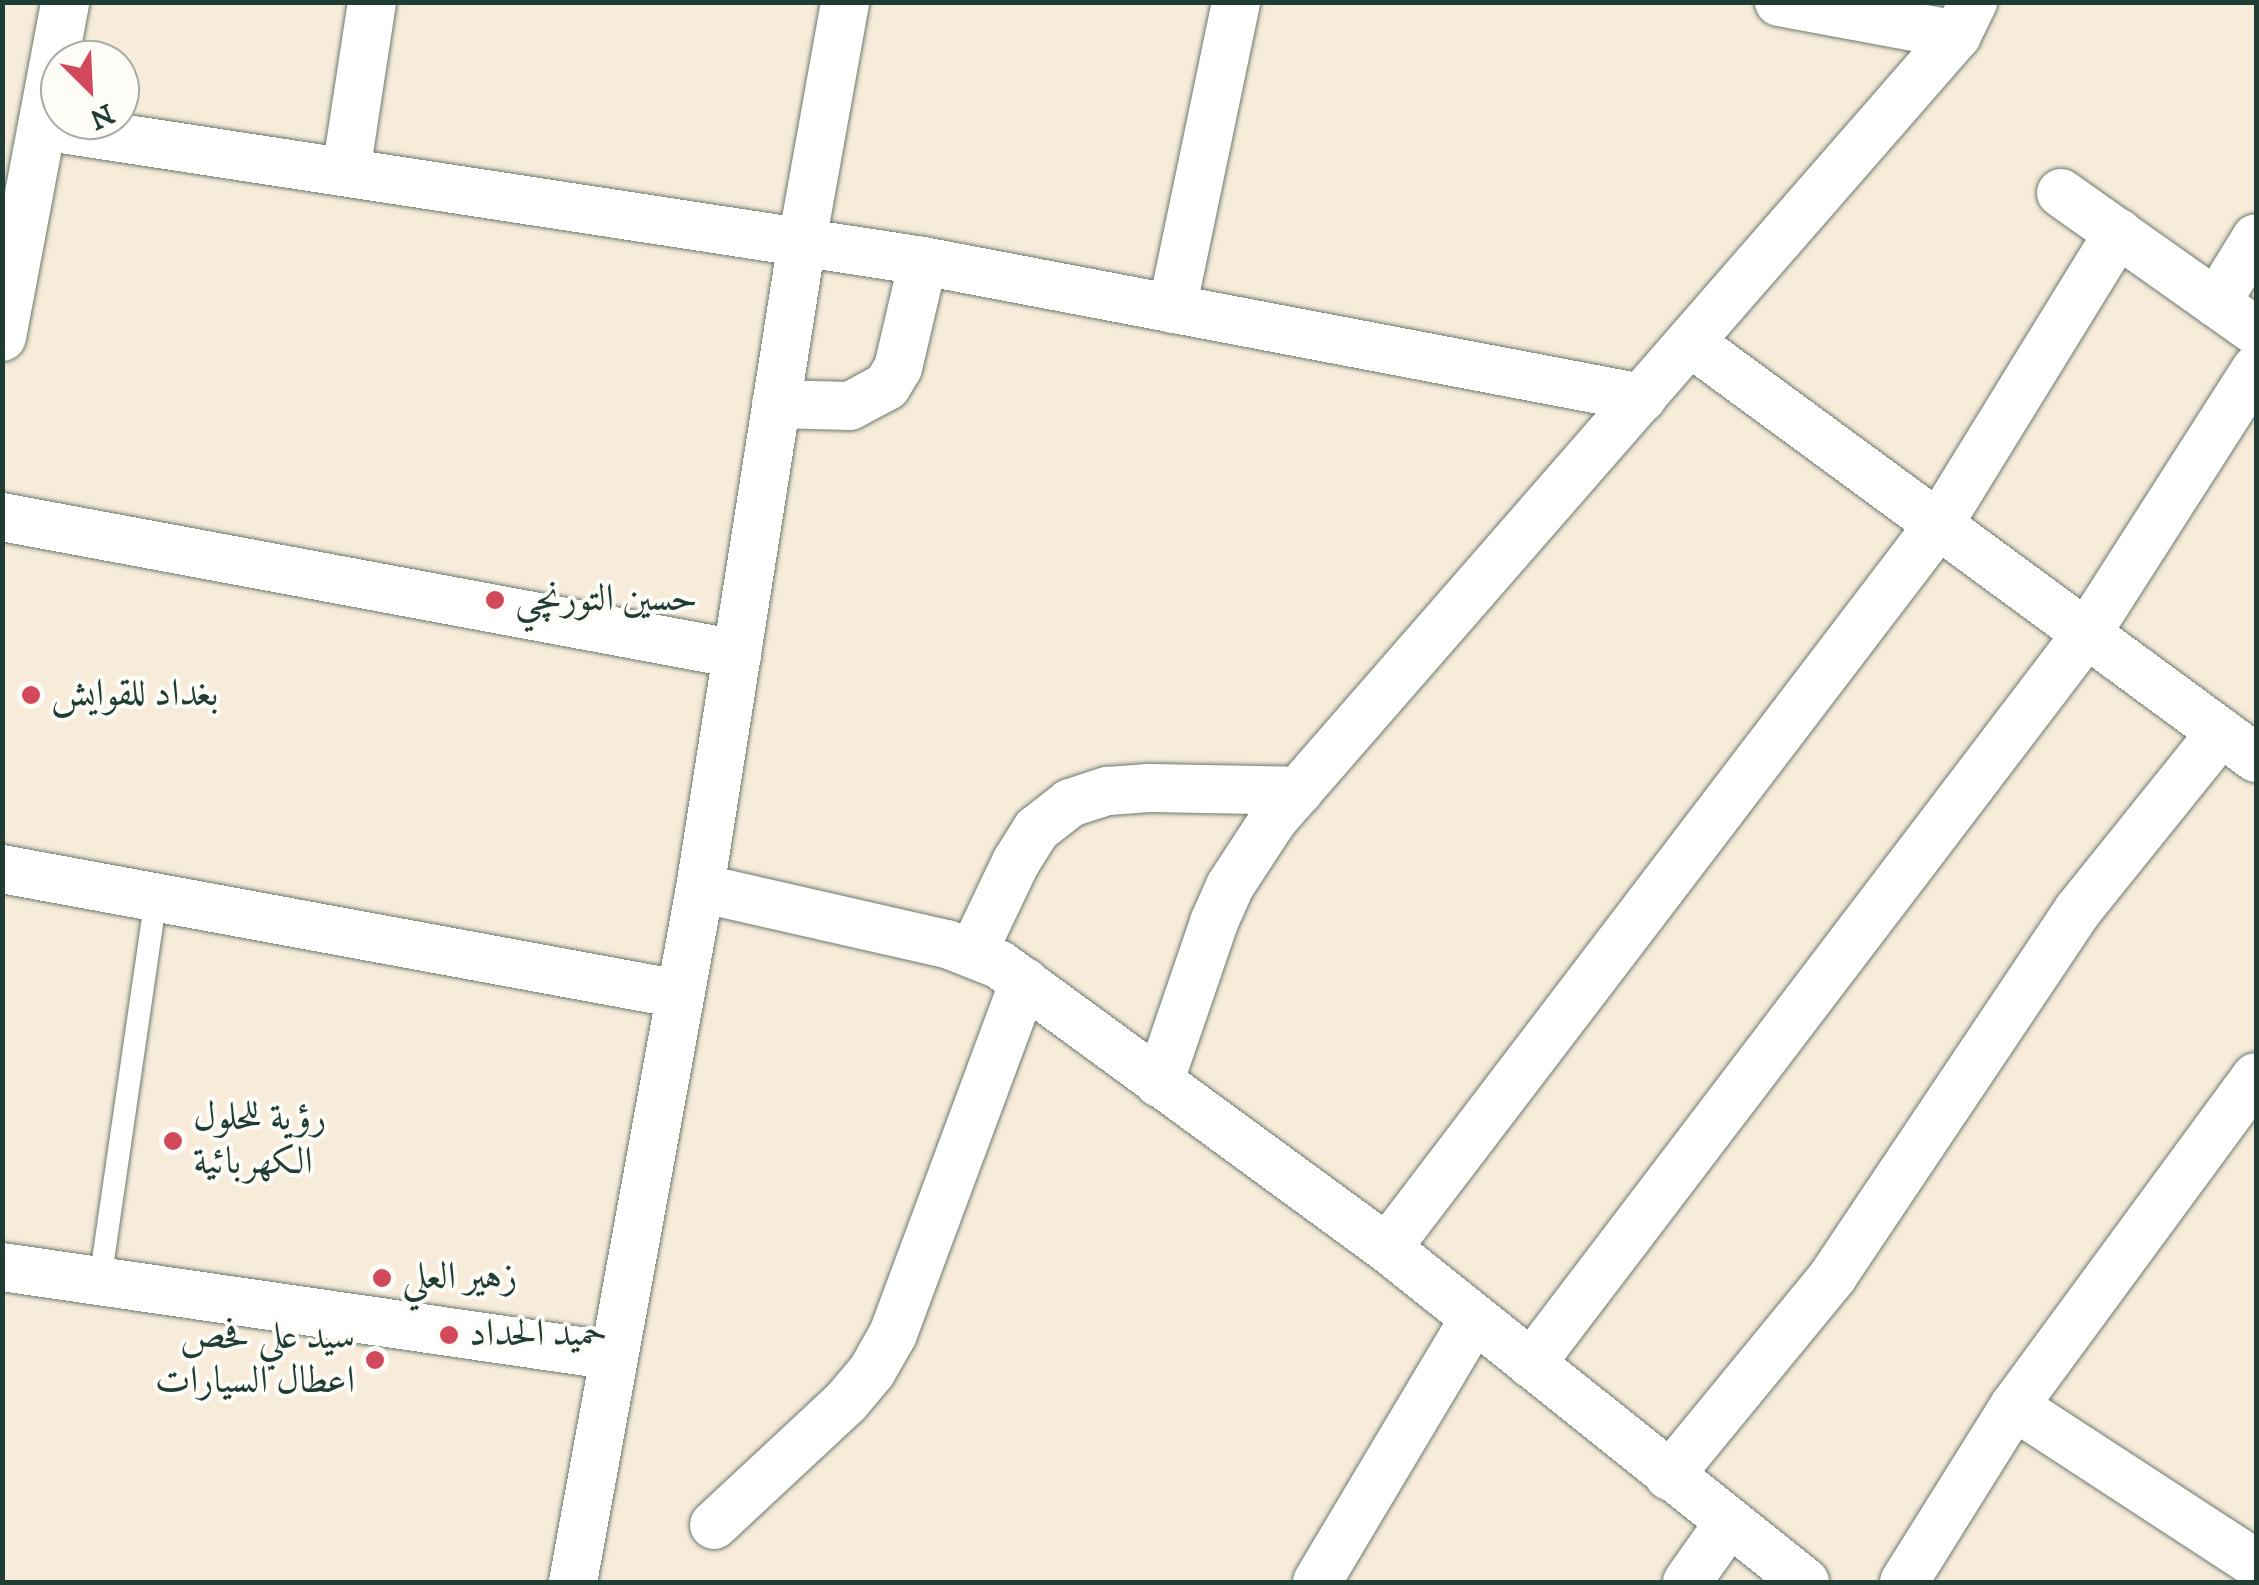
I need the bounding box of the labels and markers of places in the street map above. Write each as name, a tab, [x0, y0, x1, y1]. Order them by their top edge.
place label: حسين التورنچي	[515, 577, 698, 623]
marker: حسين التورنچي	[484, 589, 506, 611]
place label: بغداد للقوايش	[51, 672, 218, 718]
marker: بغداد للقوايش	[20, 684, 42, 706]
place label: رؤية للحلول الكهربائية	[193, 1096, 326, 1186]
marker: رؤية للحلول الكهربائية	[162, 1130, 184, 1152]
place label: زهير العلي	[402, 1255, 517, 1301]
marker: زهير العلي	[371, 1267, 393, 1289]
place label: حميد الحداد	[469, 1312, 608, 1358]
place label: سيد علي فحص اعطال السيارات	[155, 1315, 355, 1405]
marker: حميد الحداد	[438, 1324, 460, 1346]
marker: سيد علي فحص اعطال السيارات	[364, 1349, 386, 1371]

